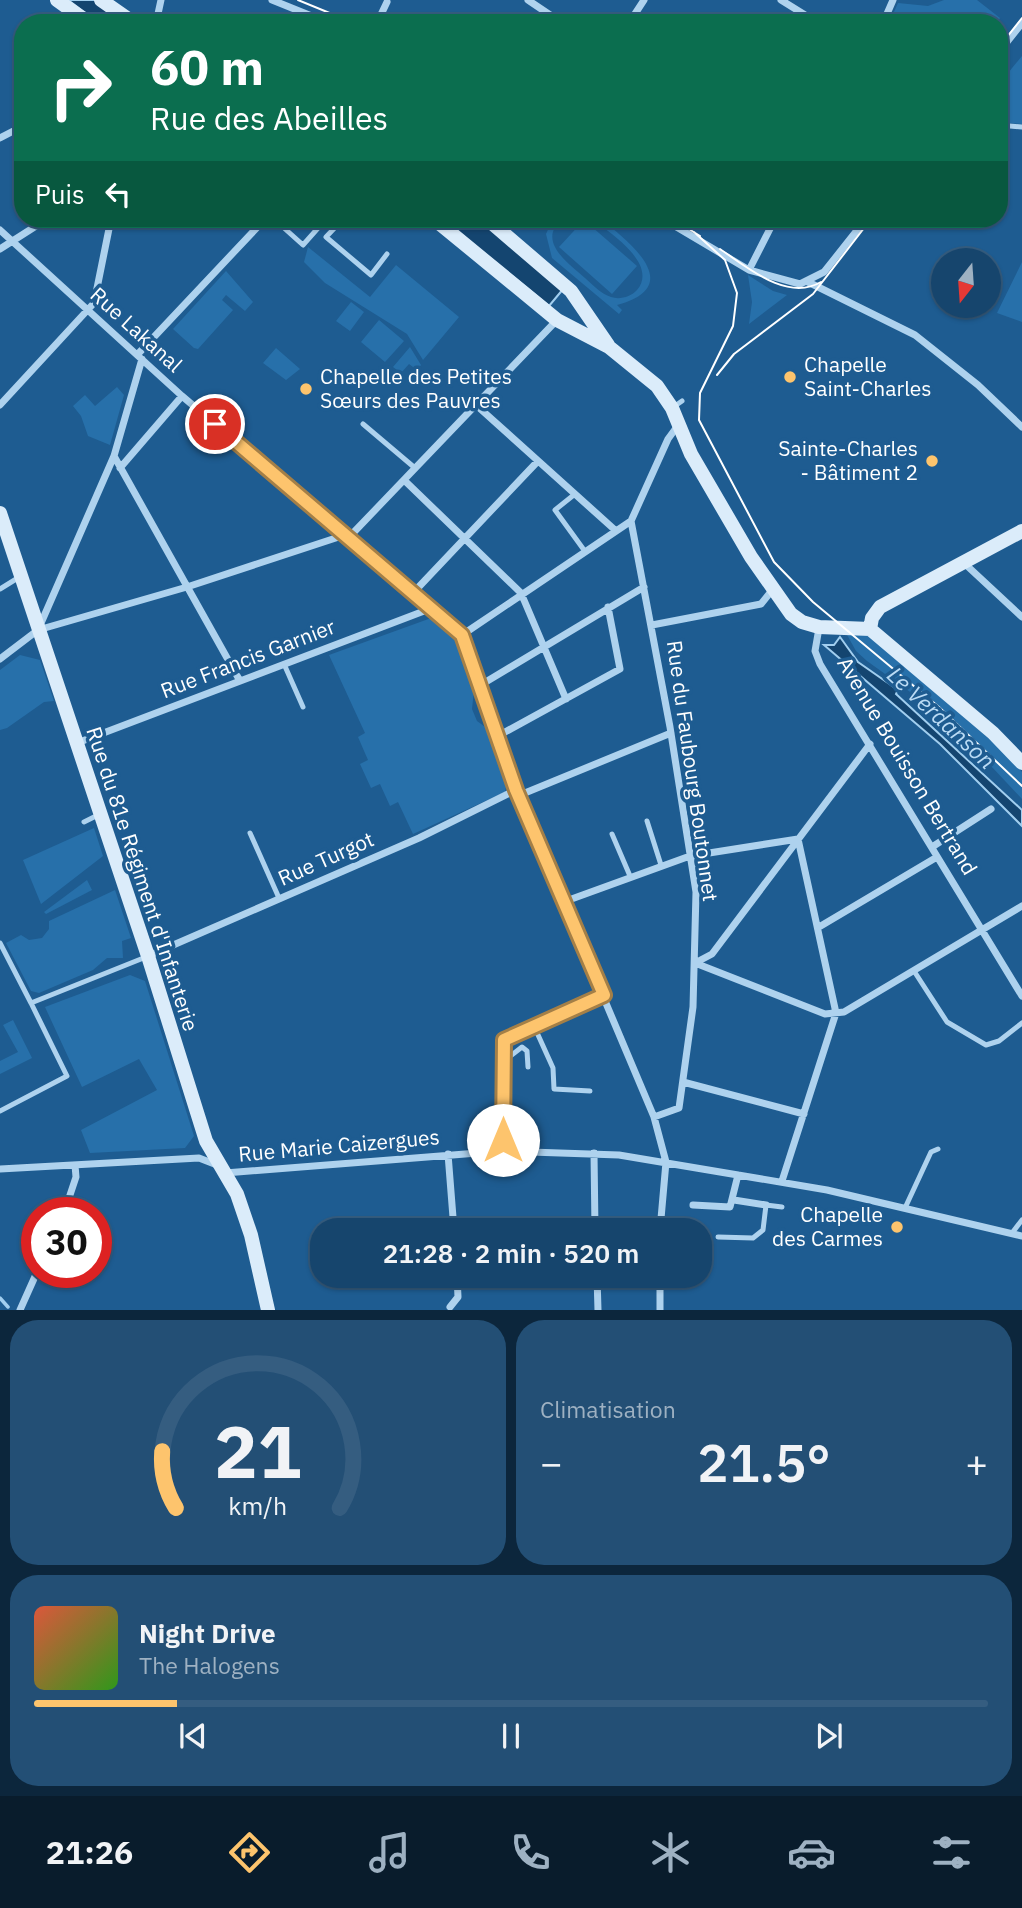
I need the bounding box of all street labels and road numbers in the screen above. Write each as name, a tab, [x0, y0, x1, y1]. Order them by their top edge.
street label: Rue Lakanal	[85, 281, 189, 378]
street label: Rue Francis Garnier	[156, 612, 339, 704]
street label: Rue du Faubourg Boutonnet	[661, 639, 725, 903]
street label: Avenue Bouisson Bertrand	[831, 651, 984, 880]
street label: Rue du 81e Régiment d'Infanterie	[80, 723, 205, 1035]
street label: Rue Turgot	[273, 825, 378, 892]
street label: Rue Marie Caizergues	[237, 1122, 441, 1168]

